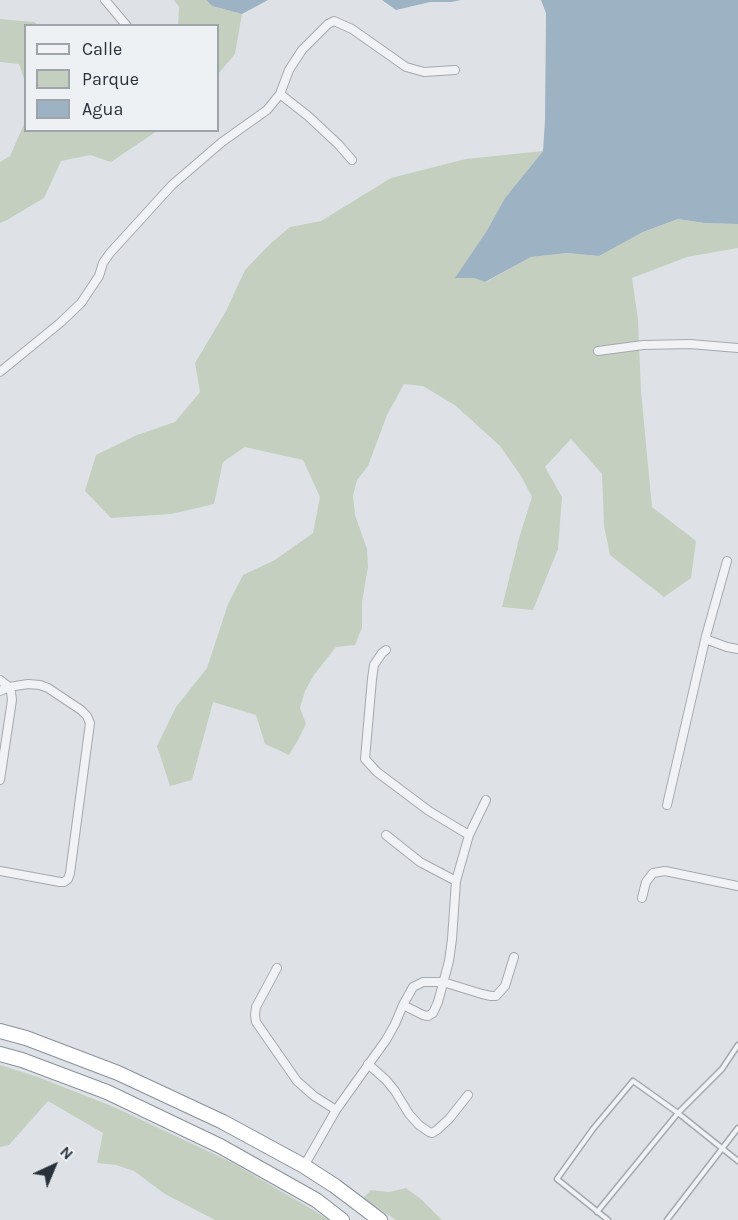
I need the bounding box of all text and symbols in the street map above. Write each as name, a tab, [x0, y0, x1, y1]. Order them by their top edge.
legend	[24, 24, 219, 132]
text: Calle	[82, 38, 122, 60]
text: Parque	[82, 68, 139, 90]
text: Agua	[82, 98, 123, 120]
north arrow	[24, 1136, 84, 1196]
text: N	[56, 1142, 78, 1164]

